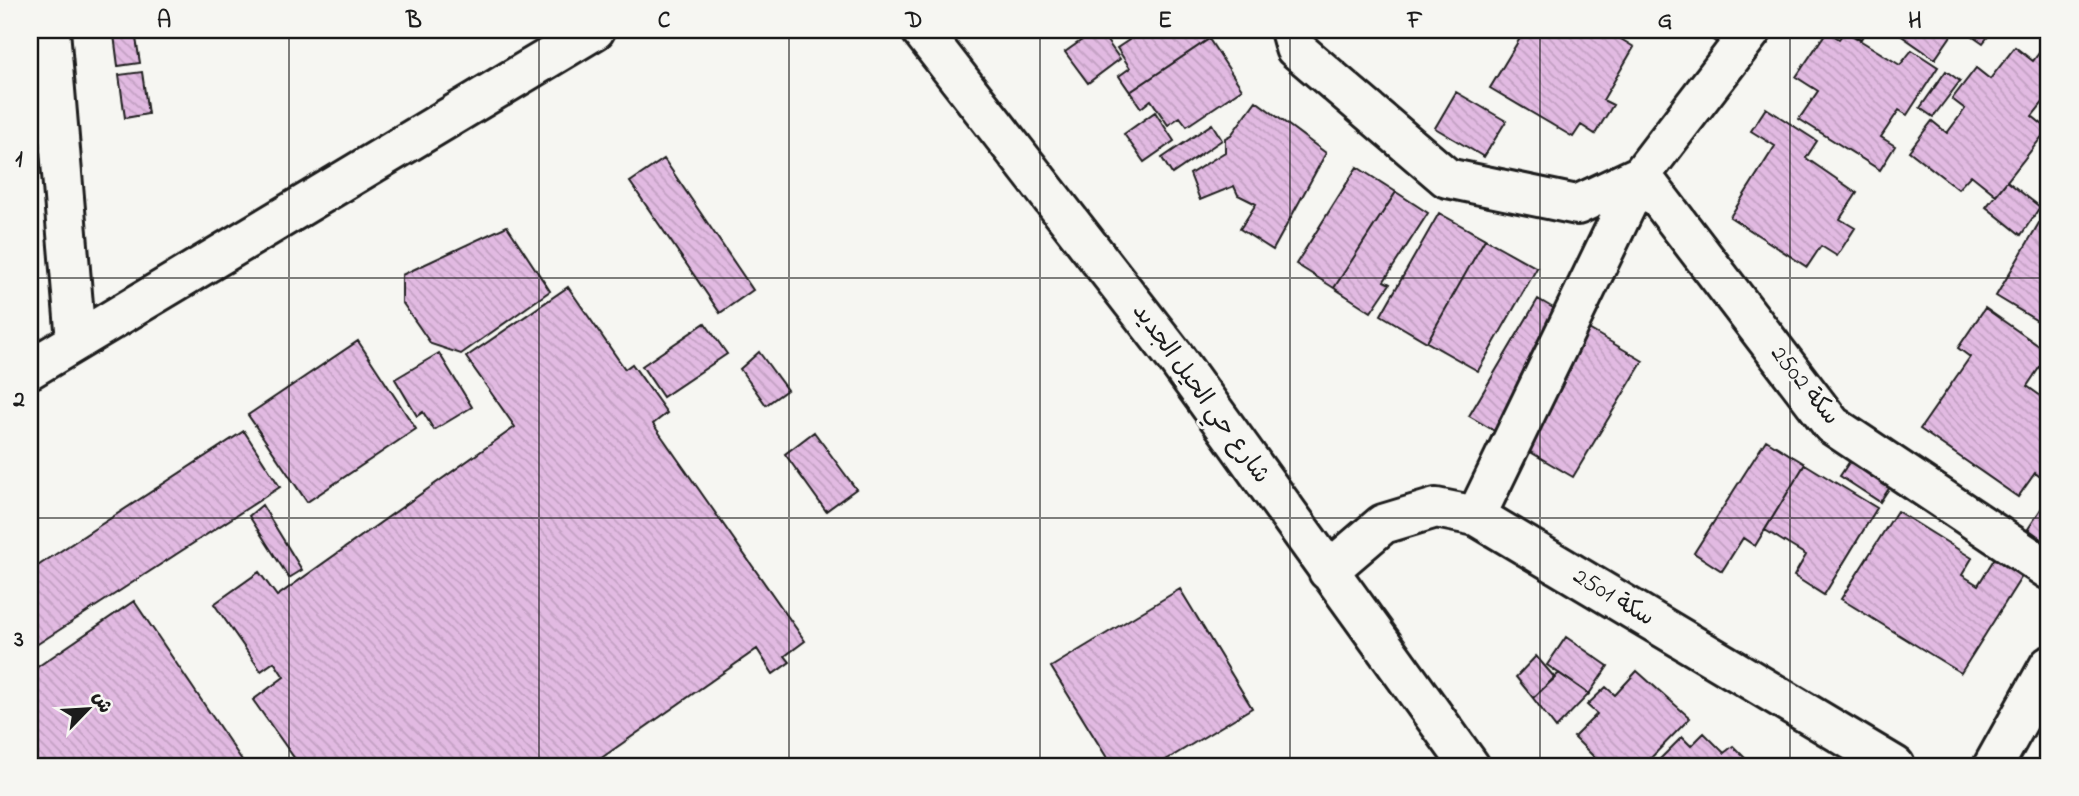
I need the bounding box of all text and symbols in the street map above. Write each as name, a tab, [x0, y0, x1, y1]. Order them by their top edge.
text: A	[157, 5, 171, 38]
text: B	[405, 5, 422, 38]
text: C	[658, 5, 671, 38]
text: D	[905, 5, 922, 38]
text: E	[1158, 5, 1172, 38]
text: F	[1407, 5, 1423, 38]
text: G	[1658, 5, 1672, 38]
text: H	[1908, 5, 1922, 38]
text: 1	[15, 144, 23, 177]
street label: شارع حي الحيل الجديد	[1122, 296, 1278, 492]
street label: سكة 2502	[1761, 338, 1847, 434]
text: 2	[12, 384, 25, 417]
street label: سكة 2501	[1566, 560, 1660, 636]
text: 3	[13, 624, 24, 657]
north arrow	[52, 674, 122, 744]
text: ش	[84, 688, 118, 718]

